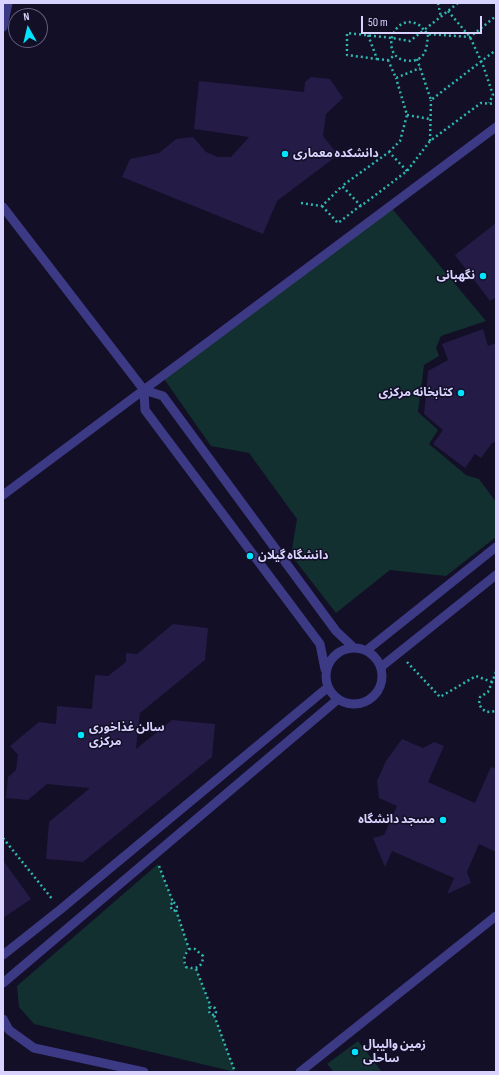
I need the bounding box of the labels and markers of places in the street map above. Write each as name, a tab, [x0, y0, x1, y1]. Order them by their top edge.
place label: دانشکده معماری	[293, 147, 379, 161]
marker: دانشکده معماری	[280, 149, 290, 159]
place label: نگهبانی	[436, 269, 475, 283]
marker: نگهبانی	[478, 271, 488, 281]
place label: کتابخانه مرکزی	[378, 386, 453, 400]
marker: کتابخانه مرکزی	[456, 388, 466, 398]
place label: دانشگاه گیلان	[258, 549, 328, 563]
marker: دانشگاه گیلان	[245, 551, 255, 561]
place label: سالن غذاخوری مرکزی	[89, 721, 165, 749]
marker: سالن غذاخوری مرکزی	[76, 730, 86, 740]
place label: مسجد دانشگاه	[358, 813, 435, 827]
marker: مسجد دانشگاه	[438, 815, 448, 825]
place label: زمین والیبال ساحلی	[363, 1038, 426, 1066]
marker: زمین والیبال ساحلی	[350, 1047, 360, 1057]

